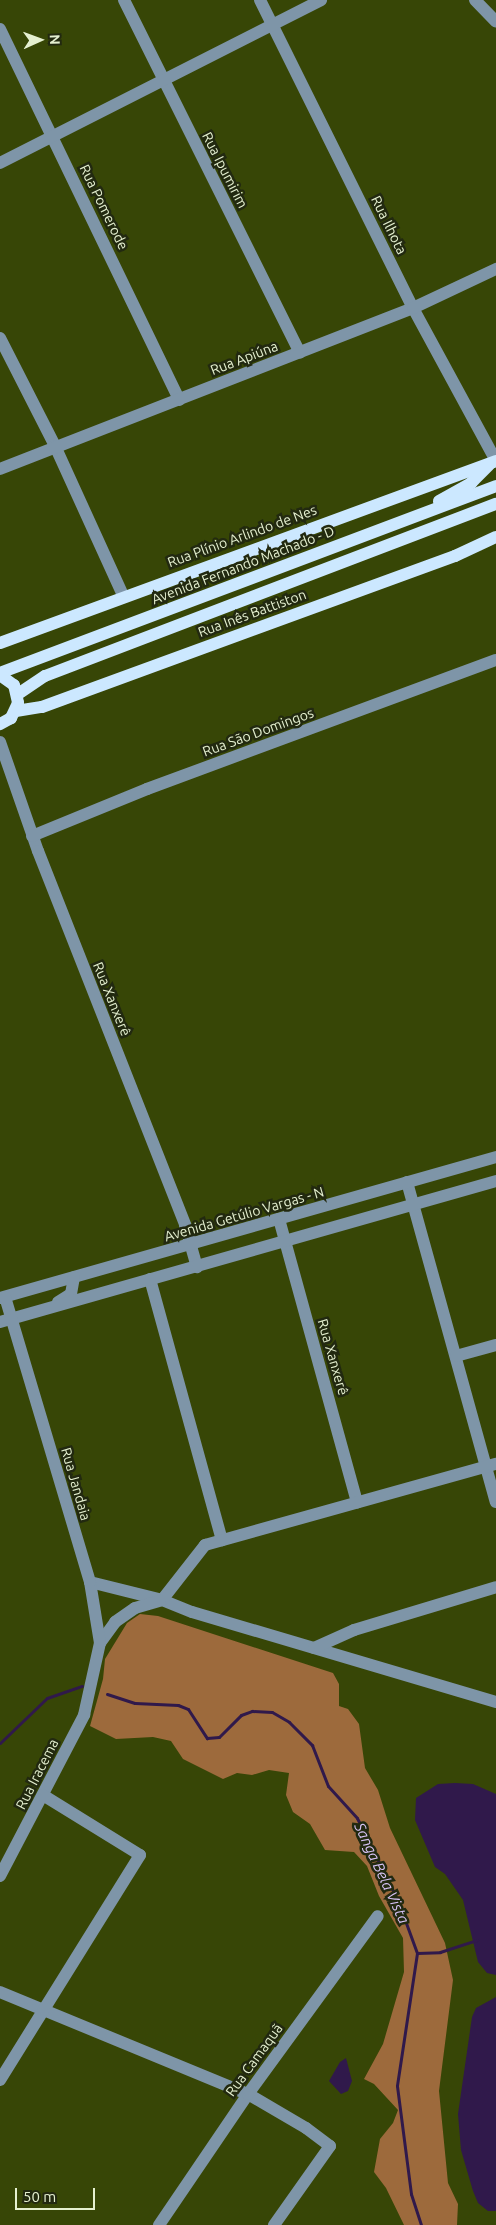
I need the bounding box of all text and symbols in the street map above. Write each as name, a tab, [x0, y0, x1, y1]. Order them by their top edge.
north arrow	[15, 15, 65, 65]
text: N	[47, 34, 63, 45]
street label: Rua Ipumirim	[199, 129, 251, 211]
street label: Rua Pomerode	[76, 162, 132, 252]
street label: Rua Ilhota	[368, 193, 410, 257]
street label: Rua Apiúna	[208, 337, 280, 379]
street label: Rua Plínio Arlindo de Nes	[165, 501, 319, 571]
street label: Avenida Fernando Machado - D	[149, 522, 337, 608]
street label: Rua Inês Battiston	[196, 586, 308, 640]
street label: Rua São Domingos	[200, 704, 316, 760]
street label: Rua Xanxerê	[90, 959, 134, 1039]
street label: Avenida Getúlio Vargas - N	[162, 1183, 326, 1245]
street label: Rua Xanxerê	[314, 1317, 352, 1397]
street label: Rua Jandaia	[58, 1446, 94, 1522]
street label: Rua Iracema	[12, 1736, 62, 1812]
water label: Sanga Bela Vista	[351, 1820, 413, 1926]
street label: Rua Camaquã	[222, 2020, 286, 2100]
scale bar	[18, 2178, 98, 2210]
text: 50 m	[23, 2188, 56, 2205]

